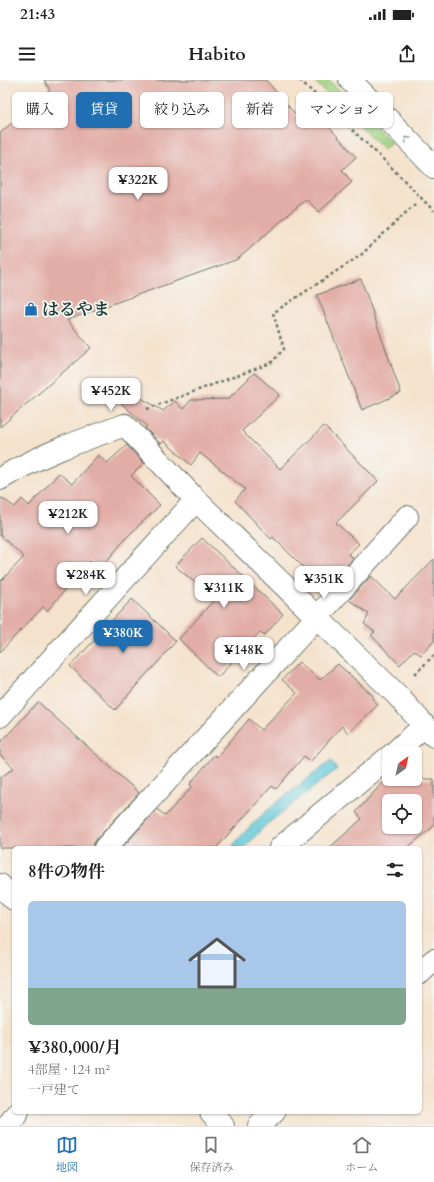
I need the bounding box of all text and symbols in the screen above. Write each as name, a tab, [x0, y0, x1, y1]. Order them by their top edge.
text: 21:43	[20, 4, 55, 24]
text: Habito	[188, 42, 246, 67]
icon: menu	[16, 43, 38, 65]
icon: share	[396, 43, 418, 65]
chip: 購入	[12, 92, 68, 128]
chip: 賃貸	[76, 92, 132, 128]
chip: 絞り込み	[140, 92, 224, 128]
chip: 新着	[232, 92, 288, 128]
chip: マンション	[296, 92, 393, 128]
one-way arrow	[404, 136, 412, 144]
pin: ¥322K	[110, 167, 166, 201]
text: ¥322K	[118, 171, 158, 189]
place label: はるやま	[42, 298, 110, 321]
shop icon: はるやま	[23, 301, 39, 317]
pin: ¥452K	[83, 378, 139, 412]
text: ¥452K	[91, 382, 131, 400]
pin: ¥212K	[40, 501, 96, 535]
text: ¥212K	[48, 505, 88, 523]
pin: ¥284K	[58, 562, 114, 596]
text: ¥284K	[66, 566, 106, 584]
pin: ¥351K	[296, 566, 352, 600]
text: ¥351K	[304, 570, 344, 588]
pin: ¥311K	[196, 575, 252, 609]
text: ¥311K	[204, 579, 244, 597]
pin: ¥380K	[95, 620, 151, 654]
text: ¥380K	[103, 624, 143, 642]
pin: ¥148K	[216, 637, 272, 671]
text: ¥148K	[224, 641, 264, 659]
north arrow	[382, 746, 422, 786]
map controls	[382, 746, 422, 834]
button: locate	[382, 794, 422, 834]
icon: filters	[384, 859, 406, 881]
text: 8件の物件	[28, 860, 105, 883]
icon: home	[181, 927, 253, 999]
text: ¥380,000/月	[28, 1036, 122, 1059]
text: 4部屋 · 124 m²	[28, 1061, 110, 1079]
text: 一戸建て	[28, 1081, 80, 1099]
tab: 地図	[56, 1134, 78, 1175]
tab: 保存済み	[189, 1134, 233, 1175]
tab: ホーム	[345, 1134, 378, 1175]

